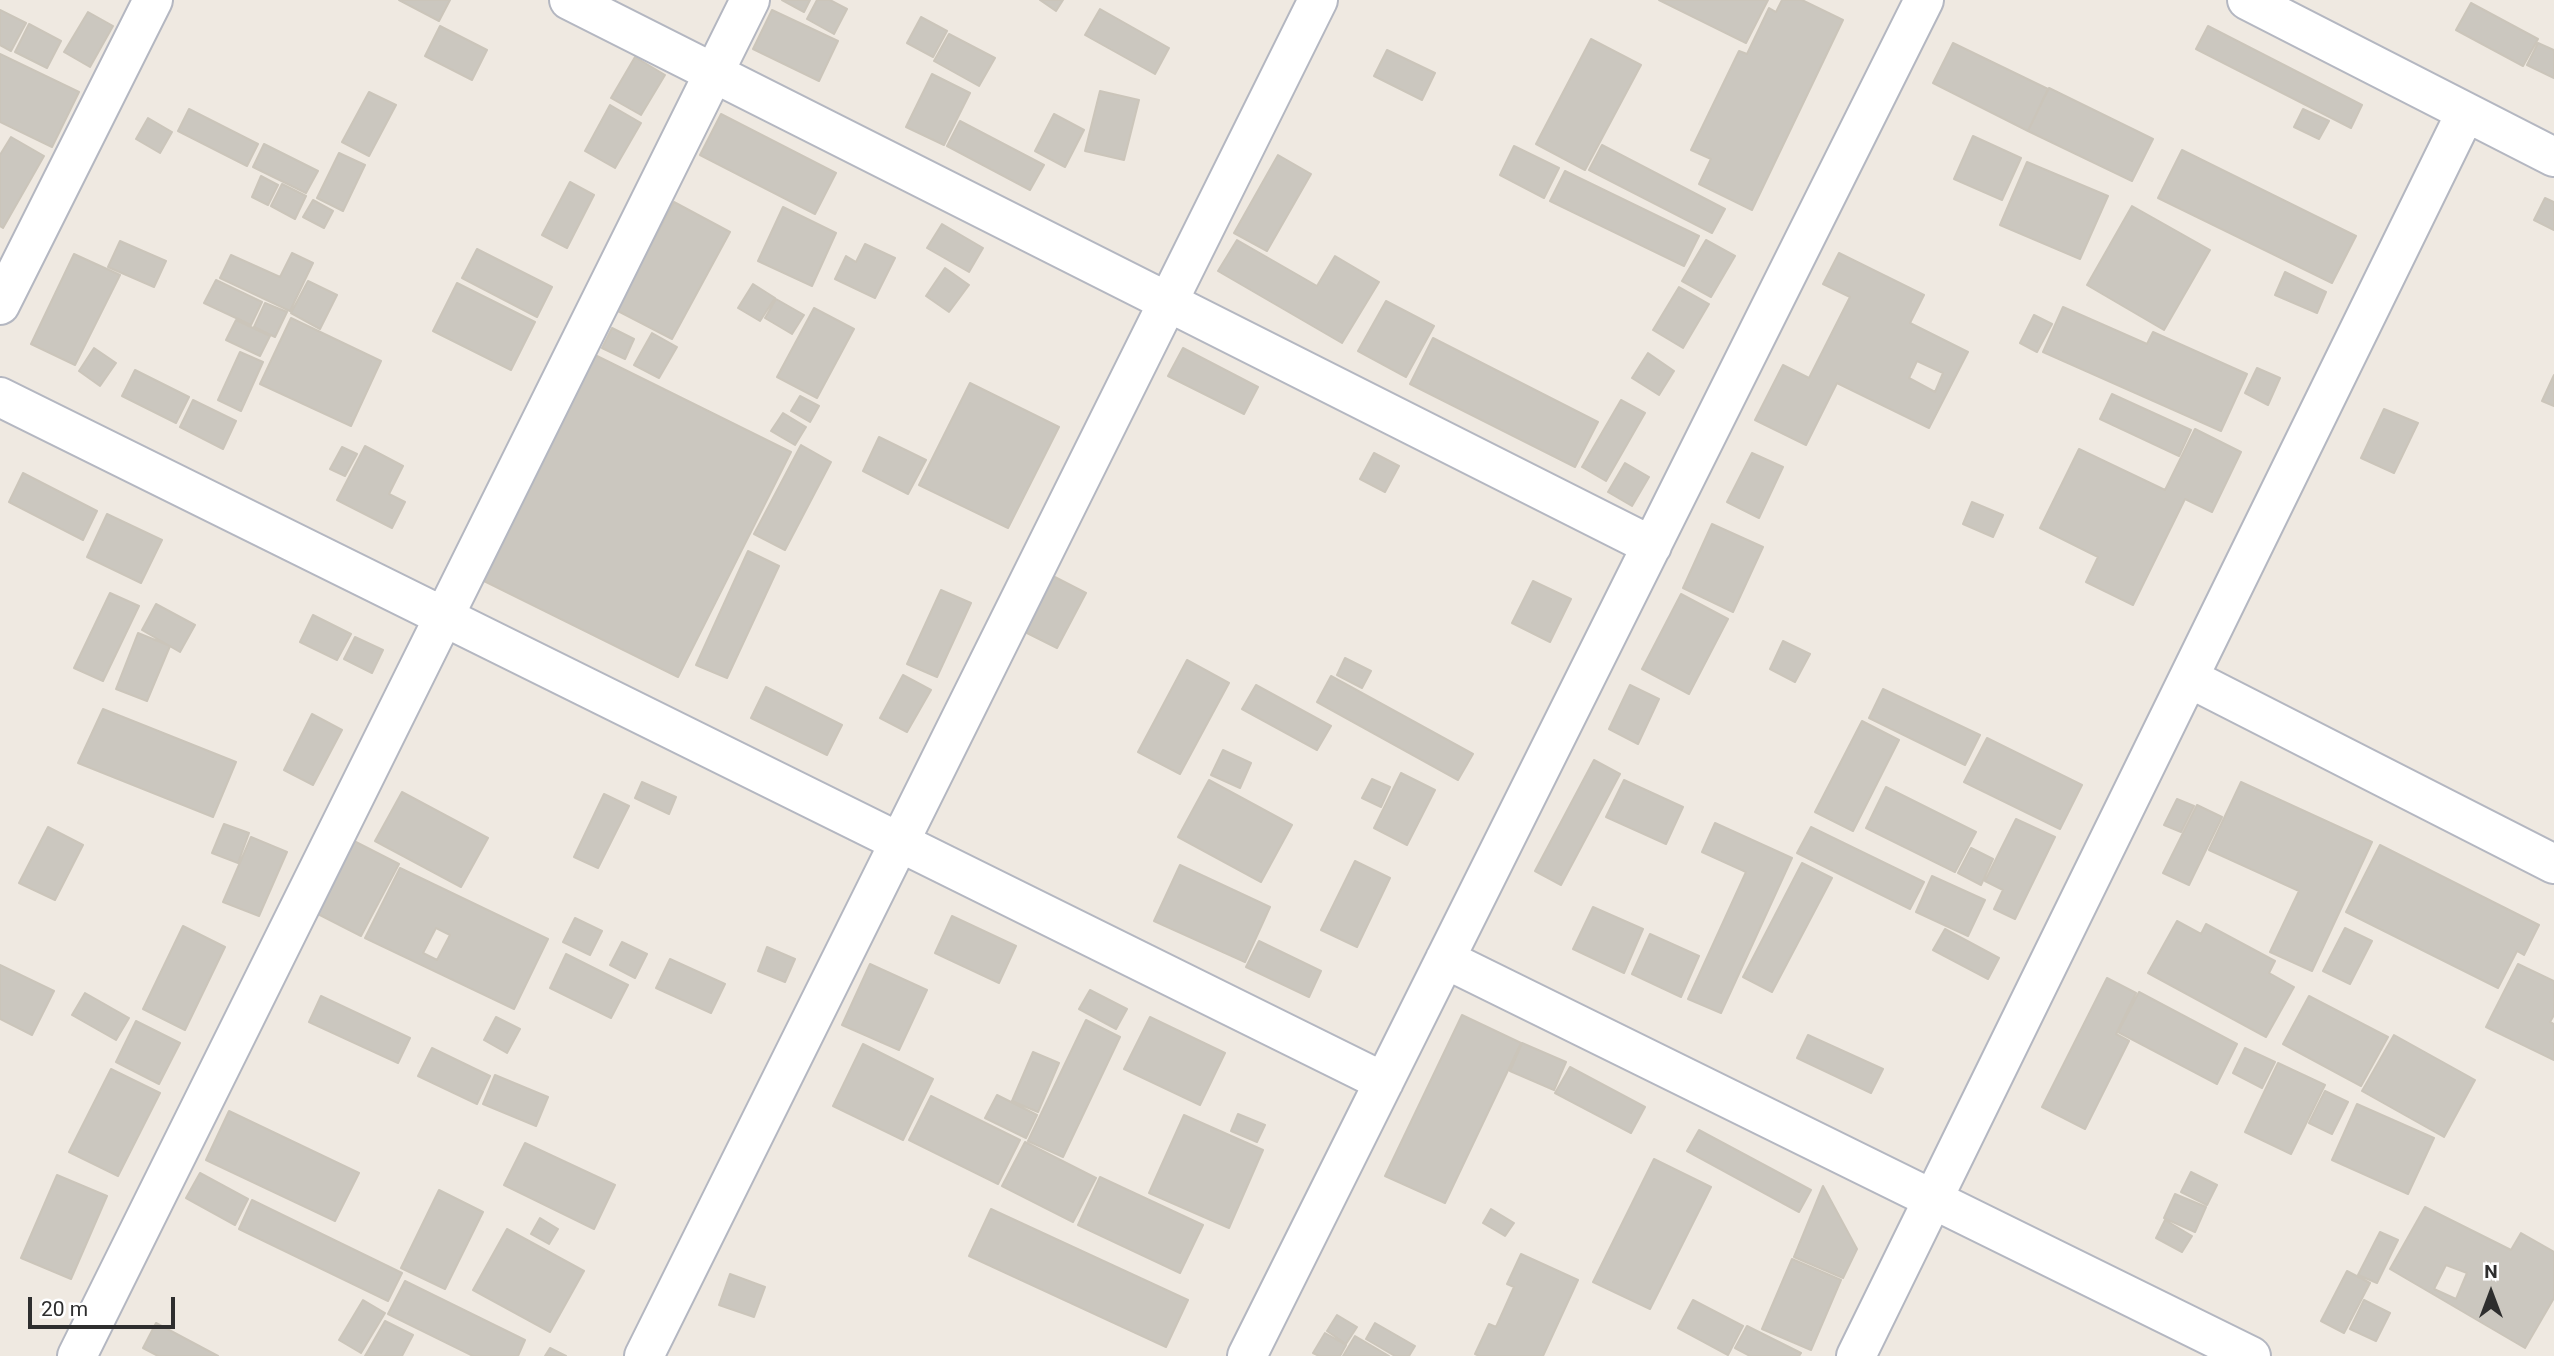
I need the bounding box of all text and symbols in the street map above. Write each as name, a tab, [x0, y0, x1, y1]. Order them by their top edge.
north arrow	[2456, 1258, 2526, 1328]
text: N	[2484, 1260, 2498, 1283]
scale bar	[32, 1282, 178, 1326]
text: 20 m	[41, 1297, 88, 1321]

